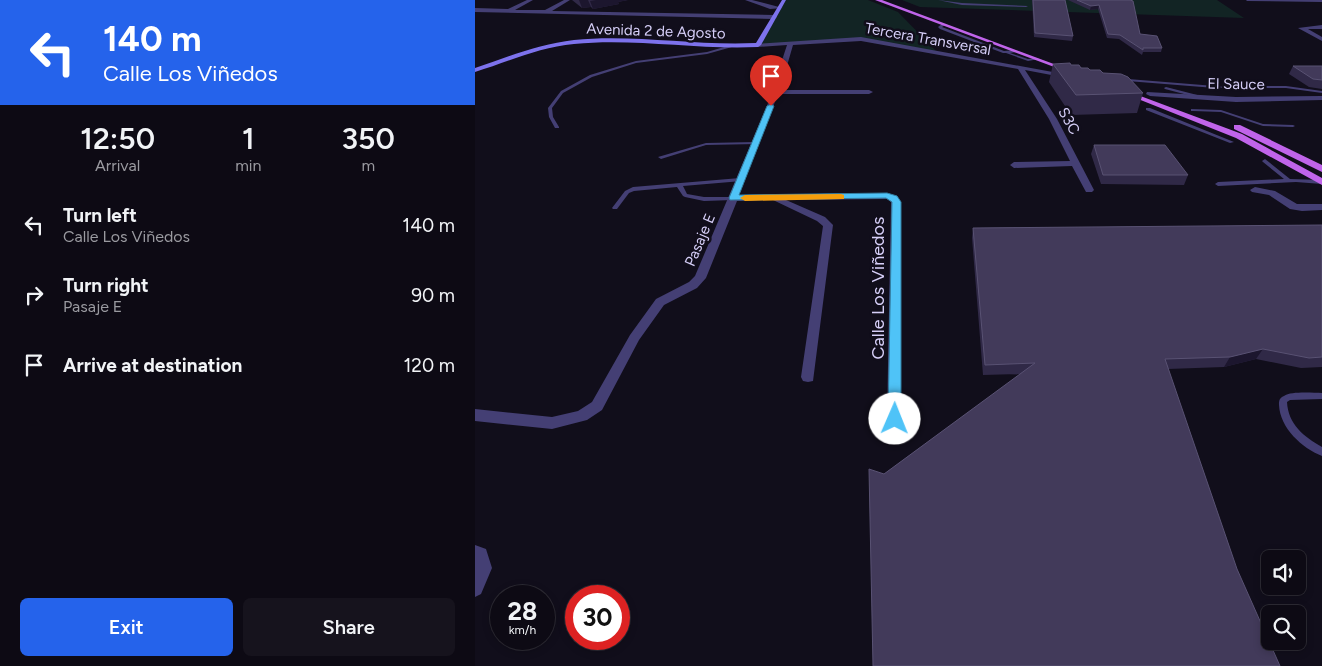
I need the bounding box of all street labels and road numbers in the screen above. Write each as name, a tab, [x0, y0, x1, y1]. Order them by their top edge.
street label: Tercera Transversal	[863, 19, 993, 59]
street label: Avenida 2 de Agosto	[586, 20, 726, 42]
street label: El Sauce	[1207, 75, 1265, 93]
street label: S3C	[1054, 104, 1084, 138]
street label: Pasaje E	[681, 211, 719, 269]
street label: Calle Los Viñedos	[867, 217, 889, 359]

